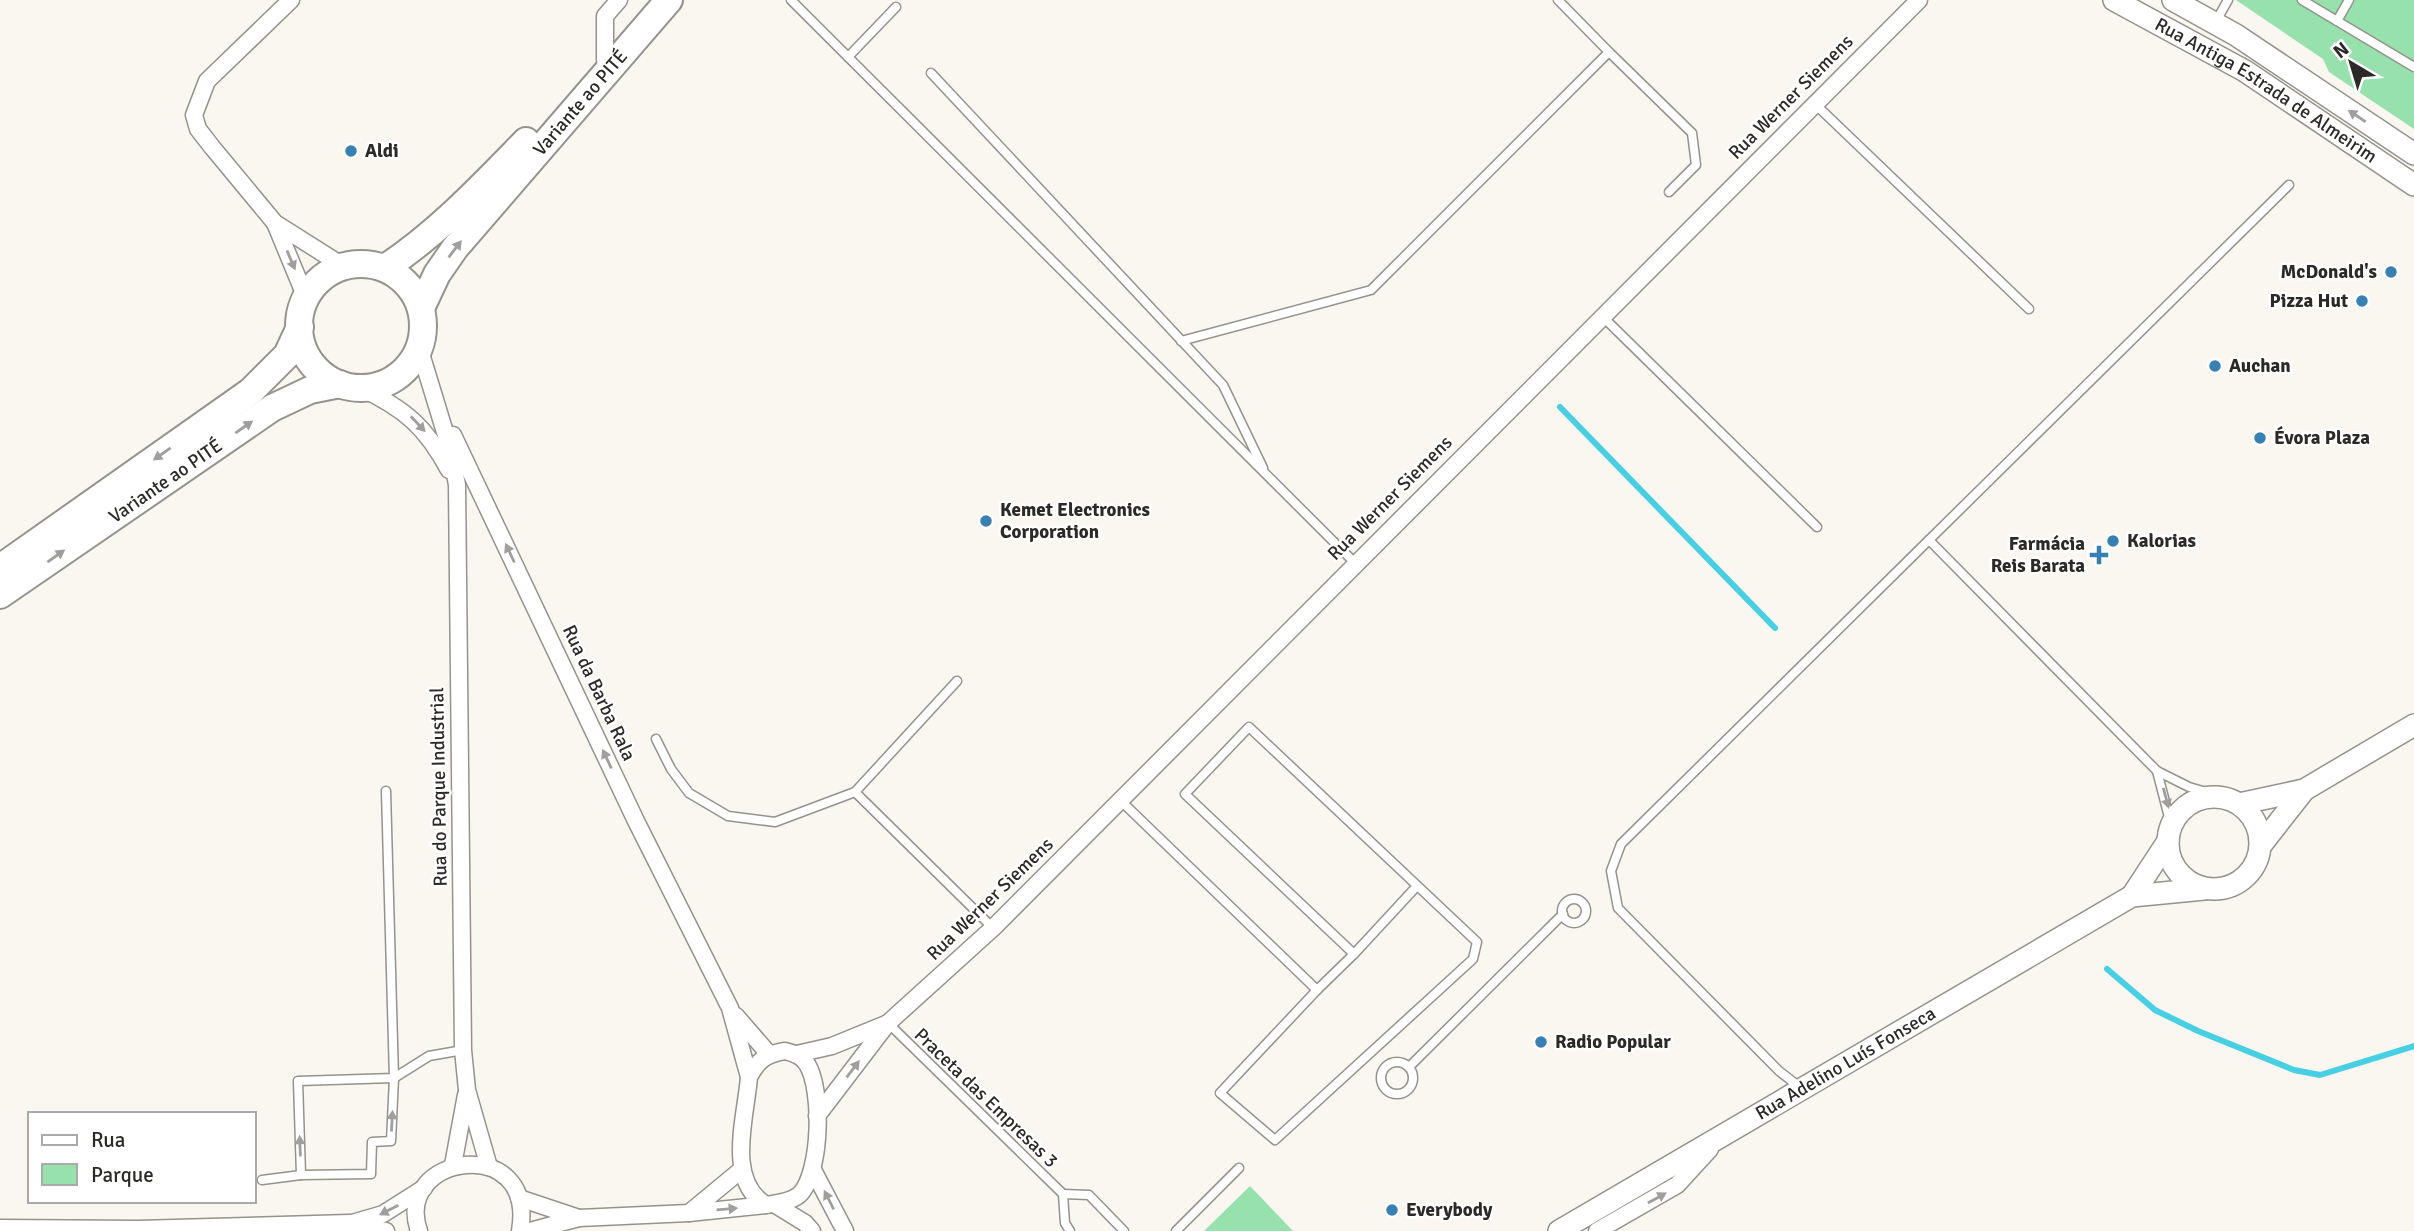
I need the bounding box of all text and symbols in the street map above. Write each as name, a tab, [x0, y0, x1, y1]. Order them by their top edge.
street label: Rua Antiga Estrada de Almeirim	[2151, 12, 2382, 169]
north arrow	[2316, 28, 2386, 98]
street label: Rua Werner Siemens	[1724, 30, 1858, 164]
text: N	[2329, 37, 2354, 64]
street label: Variante ao PITÉ	[528, 45, 633, 161]
one-way arrow	[2348, 110, 2367, 123]
place label: Aldi	[365, 139, 399, 163]
marker: Aldi	[343, 143, 359, 159]
one-way arrow	[448, 240, 462, 258]
one-way arrow	[286, 250, 297, 271]
place label: McDonald's	[2281, 260, 2377, 284]
marker: McDonald's	[2383, 264, 2399, 280]
place label: Pizza Hut	[2270, 289, 2348, 313]
marker: Pizza Hut	[2354, 293, 2370, 309]
place label: Auchan	[2229, 354, 2291, 378]
marker: Auchan	[2207, 358, 2223, 374]
one-way arrow	[409, 416, 426, 433]
one-way arrow	[235, 420, 253, 434]
place label: Évora Plaza	[2274, 426, 2370, 450]
marker: Évora Plaza	[2252, 430, 2268, 446]
street label: Rua Werner Siemens	[1323, 431, 1457, 565]
street label: Variante ao PITÉ	[104, 434, 227, 529]
one-way arrow	[153, 447, 171, 461]
place label: Kemet Electronics Corporation	[1000, 498, 1150, 544]
marker: Kemet Electronics Corporation	[978, 513, 994, 529]
place label: Kalorias	[2127, 529, 2196, 553]
place label: Farmácia Reis Barata	[1991, 532, 2085, 578]
marker: Kalorias	[2105, 533, 2121, 549]
one-way arrow	[504, 543, 515, 564]
marker: Farmácia Reis Barata	[2091, 547, 2107, 563]
one-way arrow	[47, 549, 65, 563]
street label: Rua da Barba Rala	[557, 621, 641, 765]
street label: Rua do Parque Industrial	[425, 687, 453, 887]
one-way arrow	[601, 749, 612, 770]
one-way arrow	[2161, 787, 2172, 809]
street label: Rua Werner Siemens	[922, 832, 1058, 966]
street label: Rua Adelino Luís Fonseca	[1751, 1001, 1940, 1126]
street label: Praceta das Empresas 3	[909, 1023, 1063, 1173]
place label: Radio Popular	[1555, 1030, 1671, 1054]
marker: Radio Popular	[1533, 1034, 1549, 1050]
one-way arrow	[845, 1061, 860, 1079]
one-way arrow	[387, 1109, 398, 1131]
legend	[28, 1112, 256, 1203]
text: Rua	[91, 1127, 125, 1153]
one-way arrow	[294, 1135, 305, 1157]
text: Parque	[91, 1162, 154, 1188]
one-way arrow	[823, 1190, 835, 1210]
one-way arrow	[1647, 1192, 1666, 1204]
place label: Everybody	[1406, 1198, 1493, 1222]
marker: Everybody	[1384, 1202, 1400, 1218]
one-way arrow	[379, 1204, 399, 1215]
one-way arrow	[717, 1204, 739, 1215]

